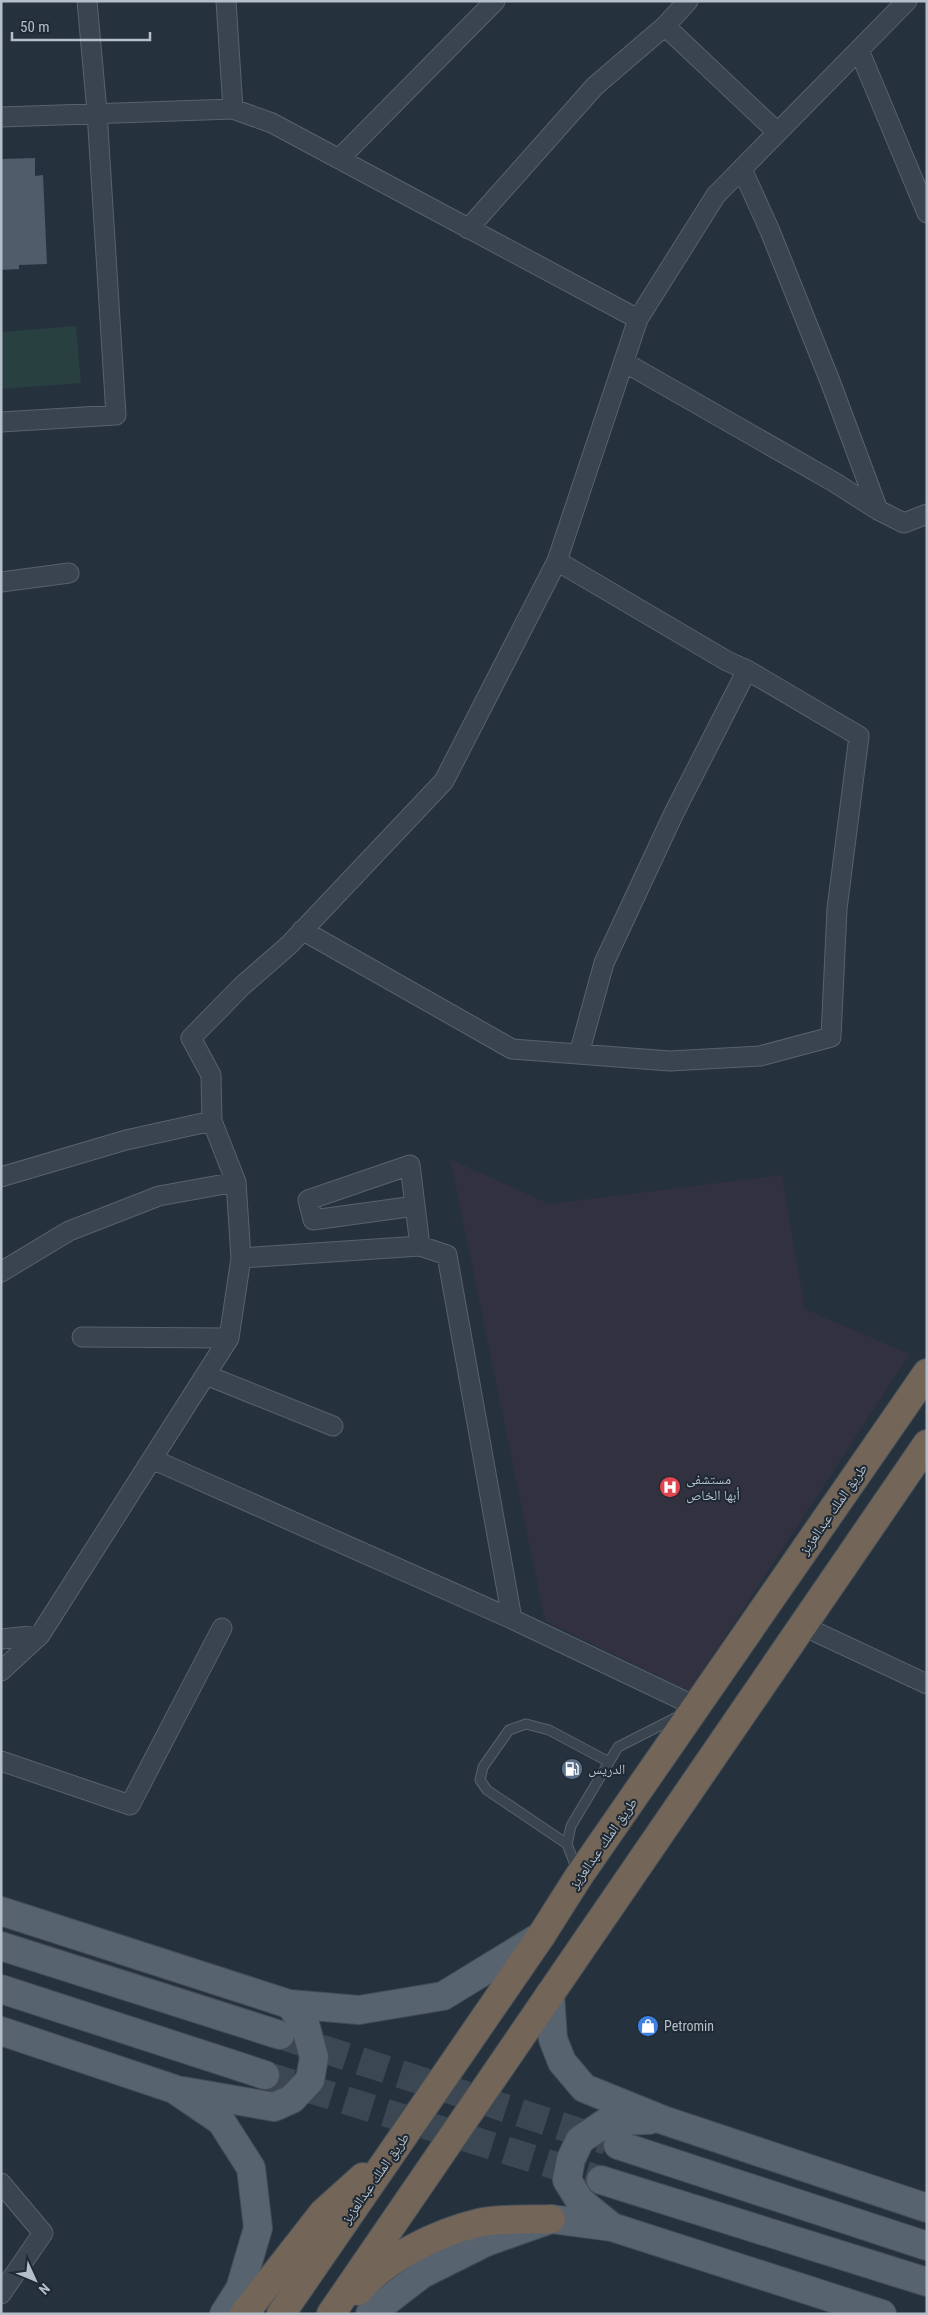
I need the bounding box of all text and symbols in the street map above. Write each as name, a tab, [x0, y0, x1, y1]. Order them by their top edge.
scale bar	[12, 10, 150, 42]
text: 50 m	[20, 18, 50, 36]
street label: طريق الملك عبدالعزيز	[795, 1461, 872, 1559]
place label: مستشفى أبها الخاص	[686, 1471, 740, 1504]
hospital icon: مستشفى أبها الخاص	[658, 1475, 682, 1499]
fuel station icon: الدريس	[560, 1757, 584, 1781]
place label: الدريس	[588, 1761, 625, 1778]
street label: طريق الملك عبدالعزيز	[565, 1795, 642, 1893]
shop icon: Petromin	[636, 2014, 660, 2038]
place label: Petromin	[664, 2018, 714, 2034]
street label: طريق الملك عبدالعزيز	[337, 2130, 414, 2228]
north arrow	[10, 2255, 60, 2305]
text: N	[36, 2280, 53, 2298]

